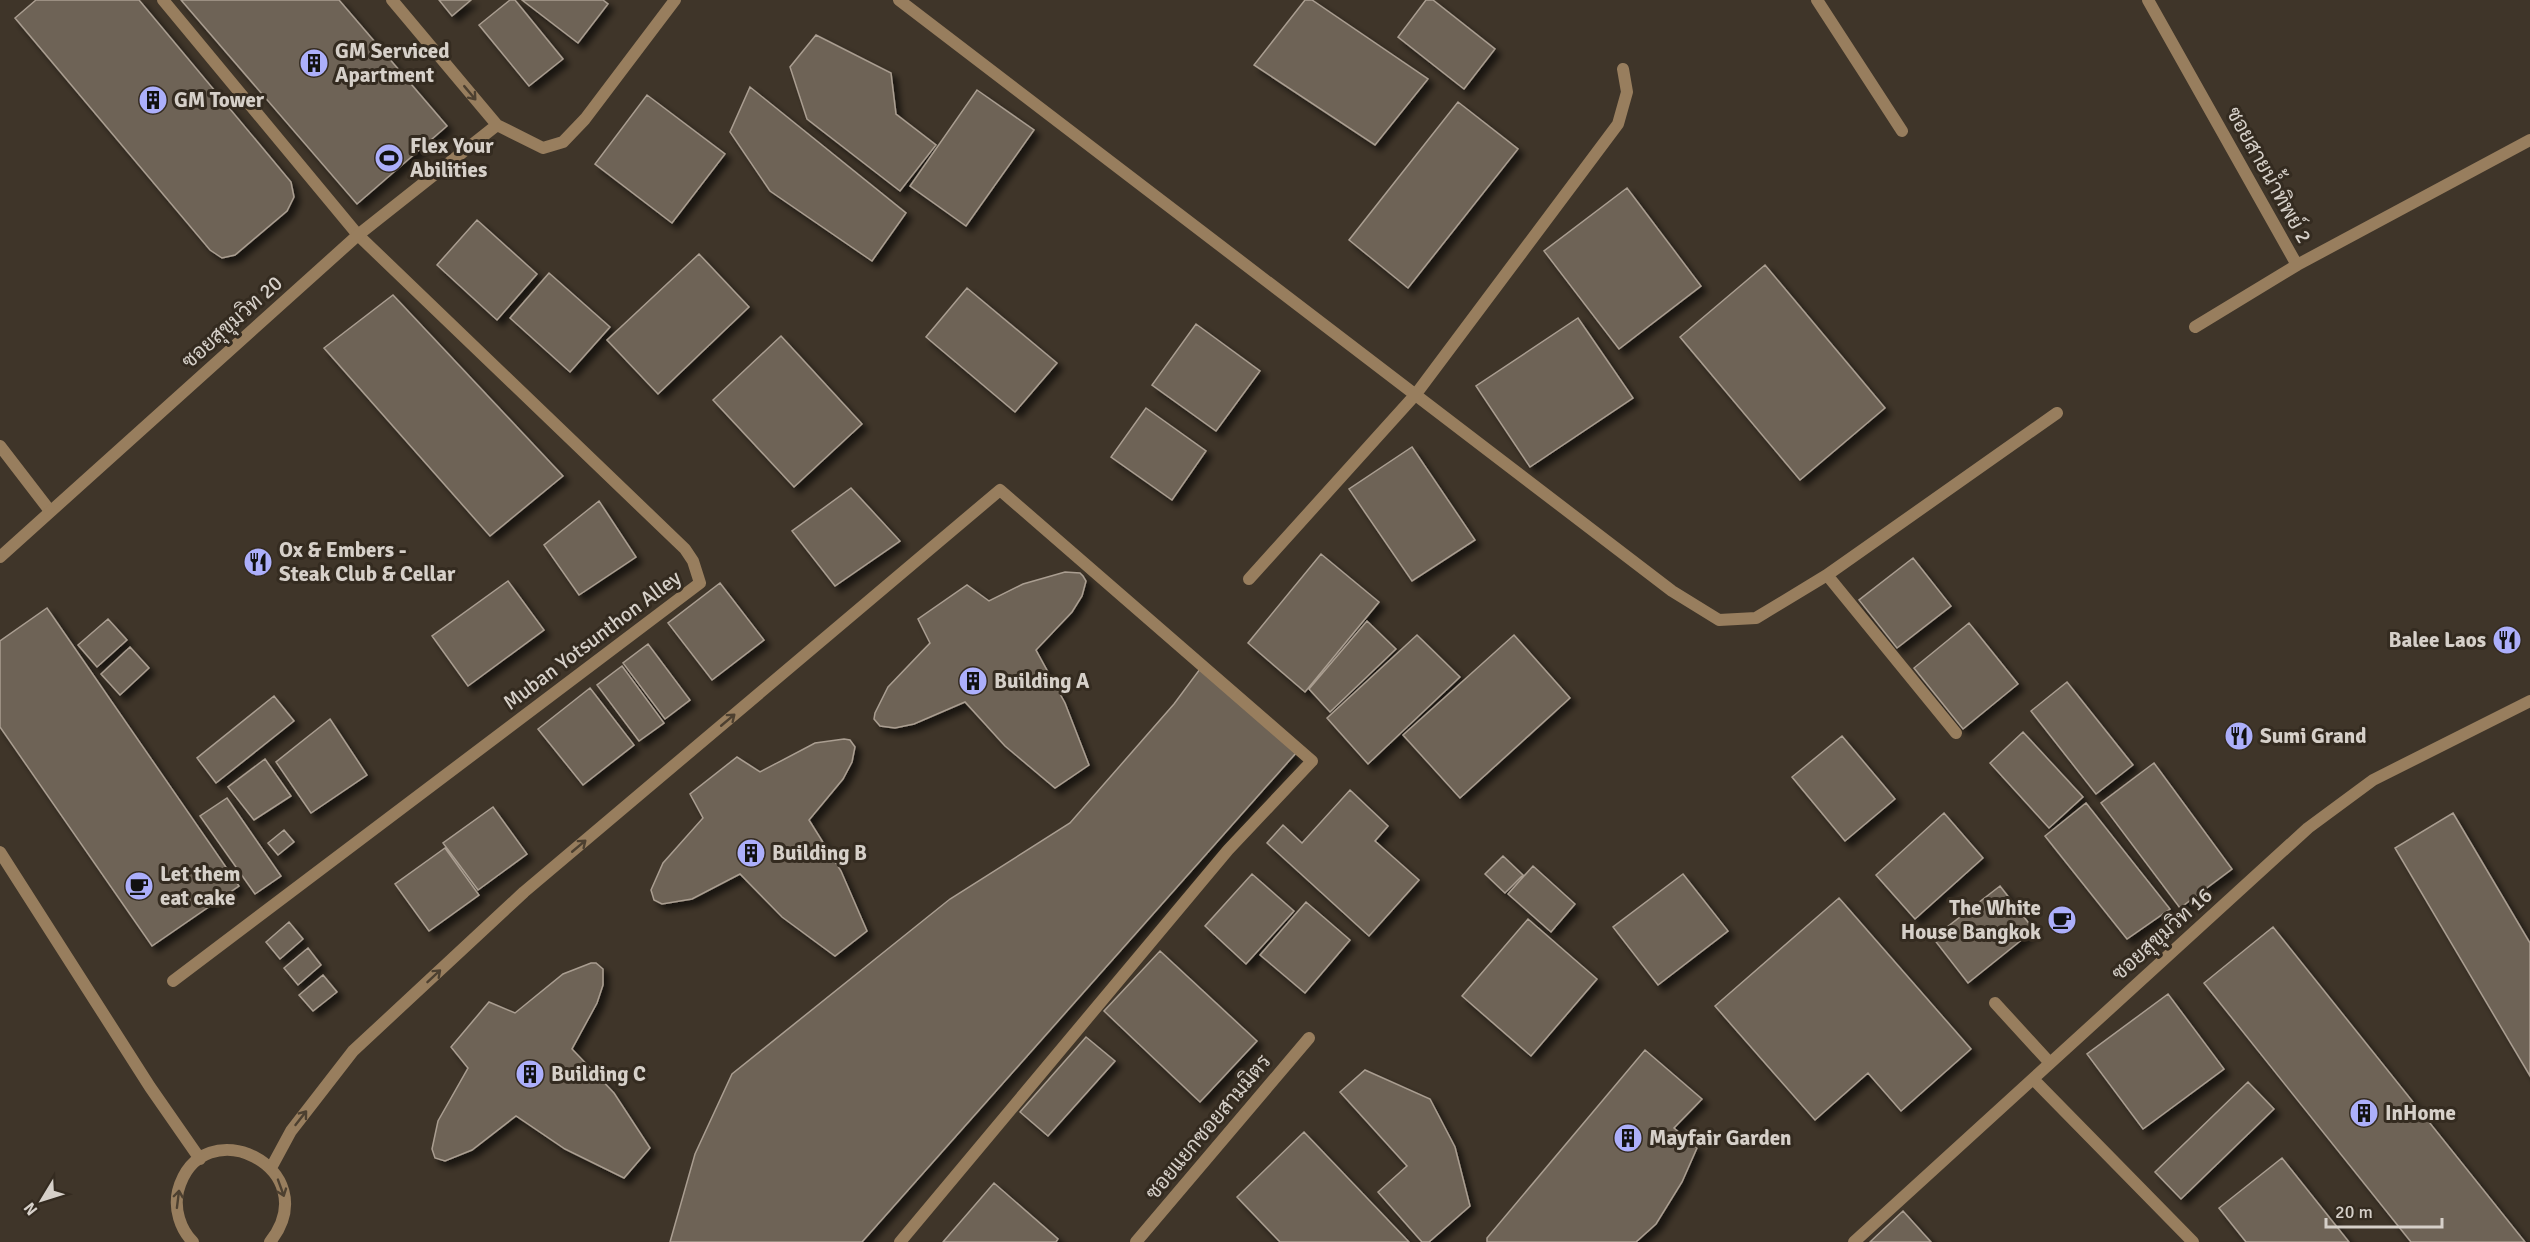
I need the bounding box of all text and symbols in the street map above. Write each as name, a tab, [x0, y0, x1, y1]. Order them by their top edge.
place label: GM Serviced Apartment	[335, 38, 450, 88]
building icon: GM Serviced Apartment	[298, 47, 330, 79]
building icon: GM Tower	[137, 84, 169, 116]
one-way arrow	[463, 85, 477, 100]
place label: GM Tower	[174, 87, 265, 113]
street label: ซอยสายน้ำทิพย์ 2	[2221, 100, 2322, 248]
place label: Flex Your Abilities	[410, 133, 494, 183]
sports icon: Flex Your Abilities	[373, 142, 405, 174]
street label: ซอยสุขุมวิท 20	[176, 270, 288, 375]
place label: Ox & Embers - Steak Club & Cellar	[279, 537, 456, 587]
restaurant icon: Ox & Embers - Steak Club & Cellar	[242, 546, 274, 578]
street label: Muban Yotsunthon Alley	[498, 564, 686, 715]
restaurant icon: Balee Laos	[2491, 624, 2523, 656]
place label: Balee Laos	[2389, 627, 2486, 653]
building icon: Building A	[957, 665, 989, 697]
place label: Building A	[994, 668, 1090, 694]
one-way arrow	[720, 713, 735, 727]
restaurant icon: Sumi Grand	[2223, 720, 2255, 752]
place label: Sumi Grand	[2260, 723, 2367, 749]
building icon: Building B	[735, 837, 767, 869]
one-way arrow	[571, 839, 587, 852]
place label: Building B	[772, 840, 867, 866]
place label: Let them eat cake	[160, 861, 240, 911]
cafe icon: Let them eat cake	[123, 870, 155, 902]
street label: ซอยสุขุมวิท 16	[2106, 882, 2218, 987]
place label: The White House Bangkok	[1901, 895, 2041, 945]
cafe icon: The White House Bangkok	[2046, 904, 2078, 936]
one-way arrow	[427, 969, 442, 983]
street label: ซอยแยกซอยสามมิตร	[1140, 1049, 1276, 1205]
building icon: Building C	[514, 1058, 546, 1090]
place label: Building C	[551, 1061, 646, 1087]
building icon: InHome	[2348, 1097, 2380, 1129]
place label: InHome	[2385, 1100, 2456, 1126]
one-way arrow	[295, 1110, 308, 1126]
building icon: Mayfair Garden	[1612, 1122, 1644, 1154]
place label: Mayfair Garden	[1649, 1125, 1792, 1151]
north arrow	[12, 1170, 72, 1230]
one-way arrow	[276, 1178, 287, 1197]
one-way arrow	[173, 1190, 184, 1209]
scale bar	[2326, 1191, 2442, 1229]
text: N	[20, 1198, 42, 1219]
text: 20 m	[2335, 1201, 2373, 1223]

